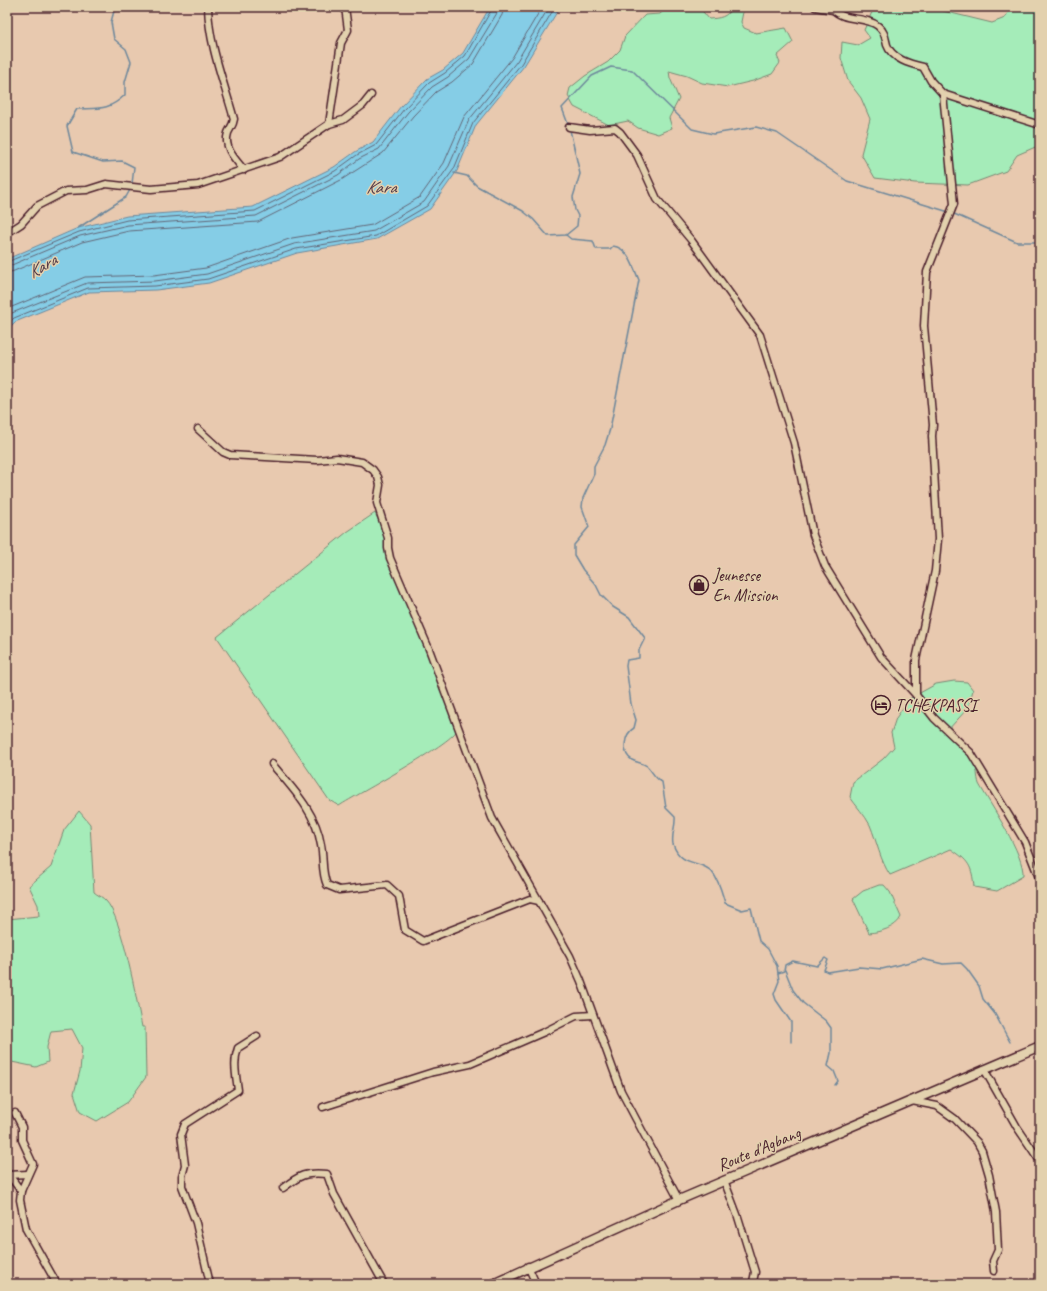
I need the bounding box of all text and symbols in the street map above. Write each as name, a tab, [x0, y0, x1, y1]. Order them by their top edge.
water label: Kara	[366, 176, 398, 198]
water label: Kara	[24, 248, 62, 283]
place label: Jeunesse En Mission	[712, 565, 779, 606]
shop icon: Jeunesse En Mission	[688, 574, 710, 596]
hotel icon: TCHEKPASSI	[870, 694, 892, 716]
place label: TCHEKPASSI	[895, 695, 980, 716]
street label: Route d'Agbang	[714, 1122, 805, 1176]

